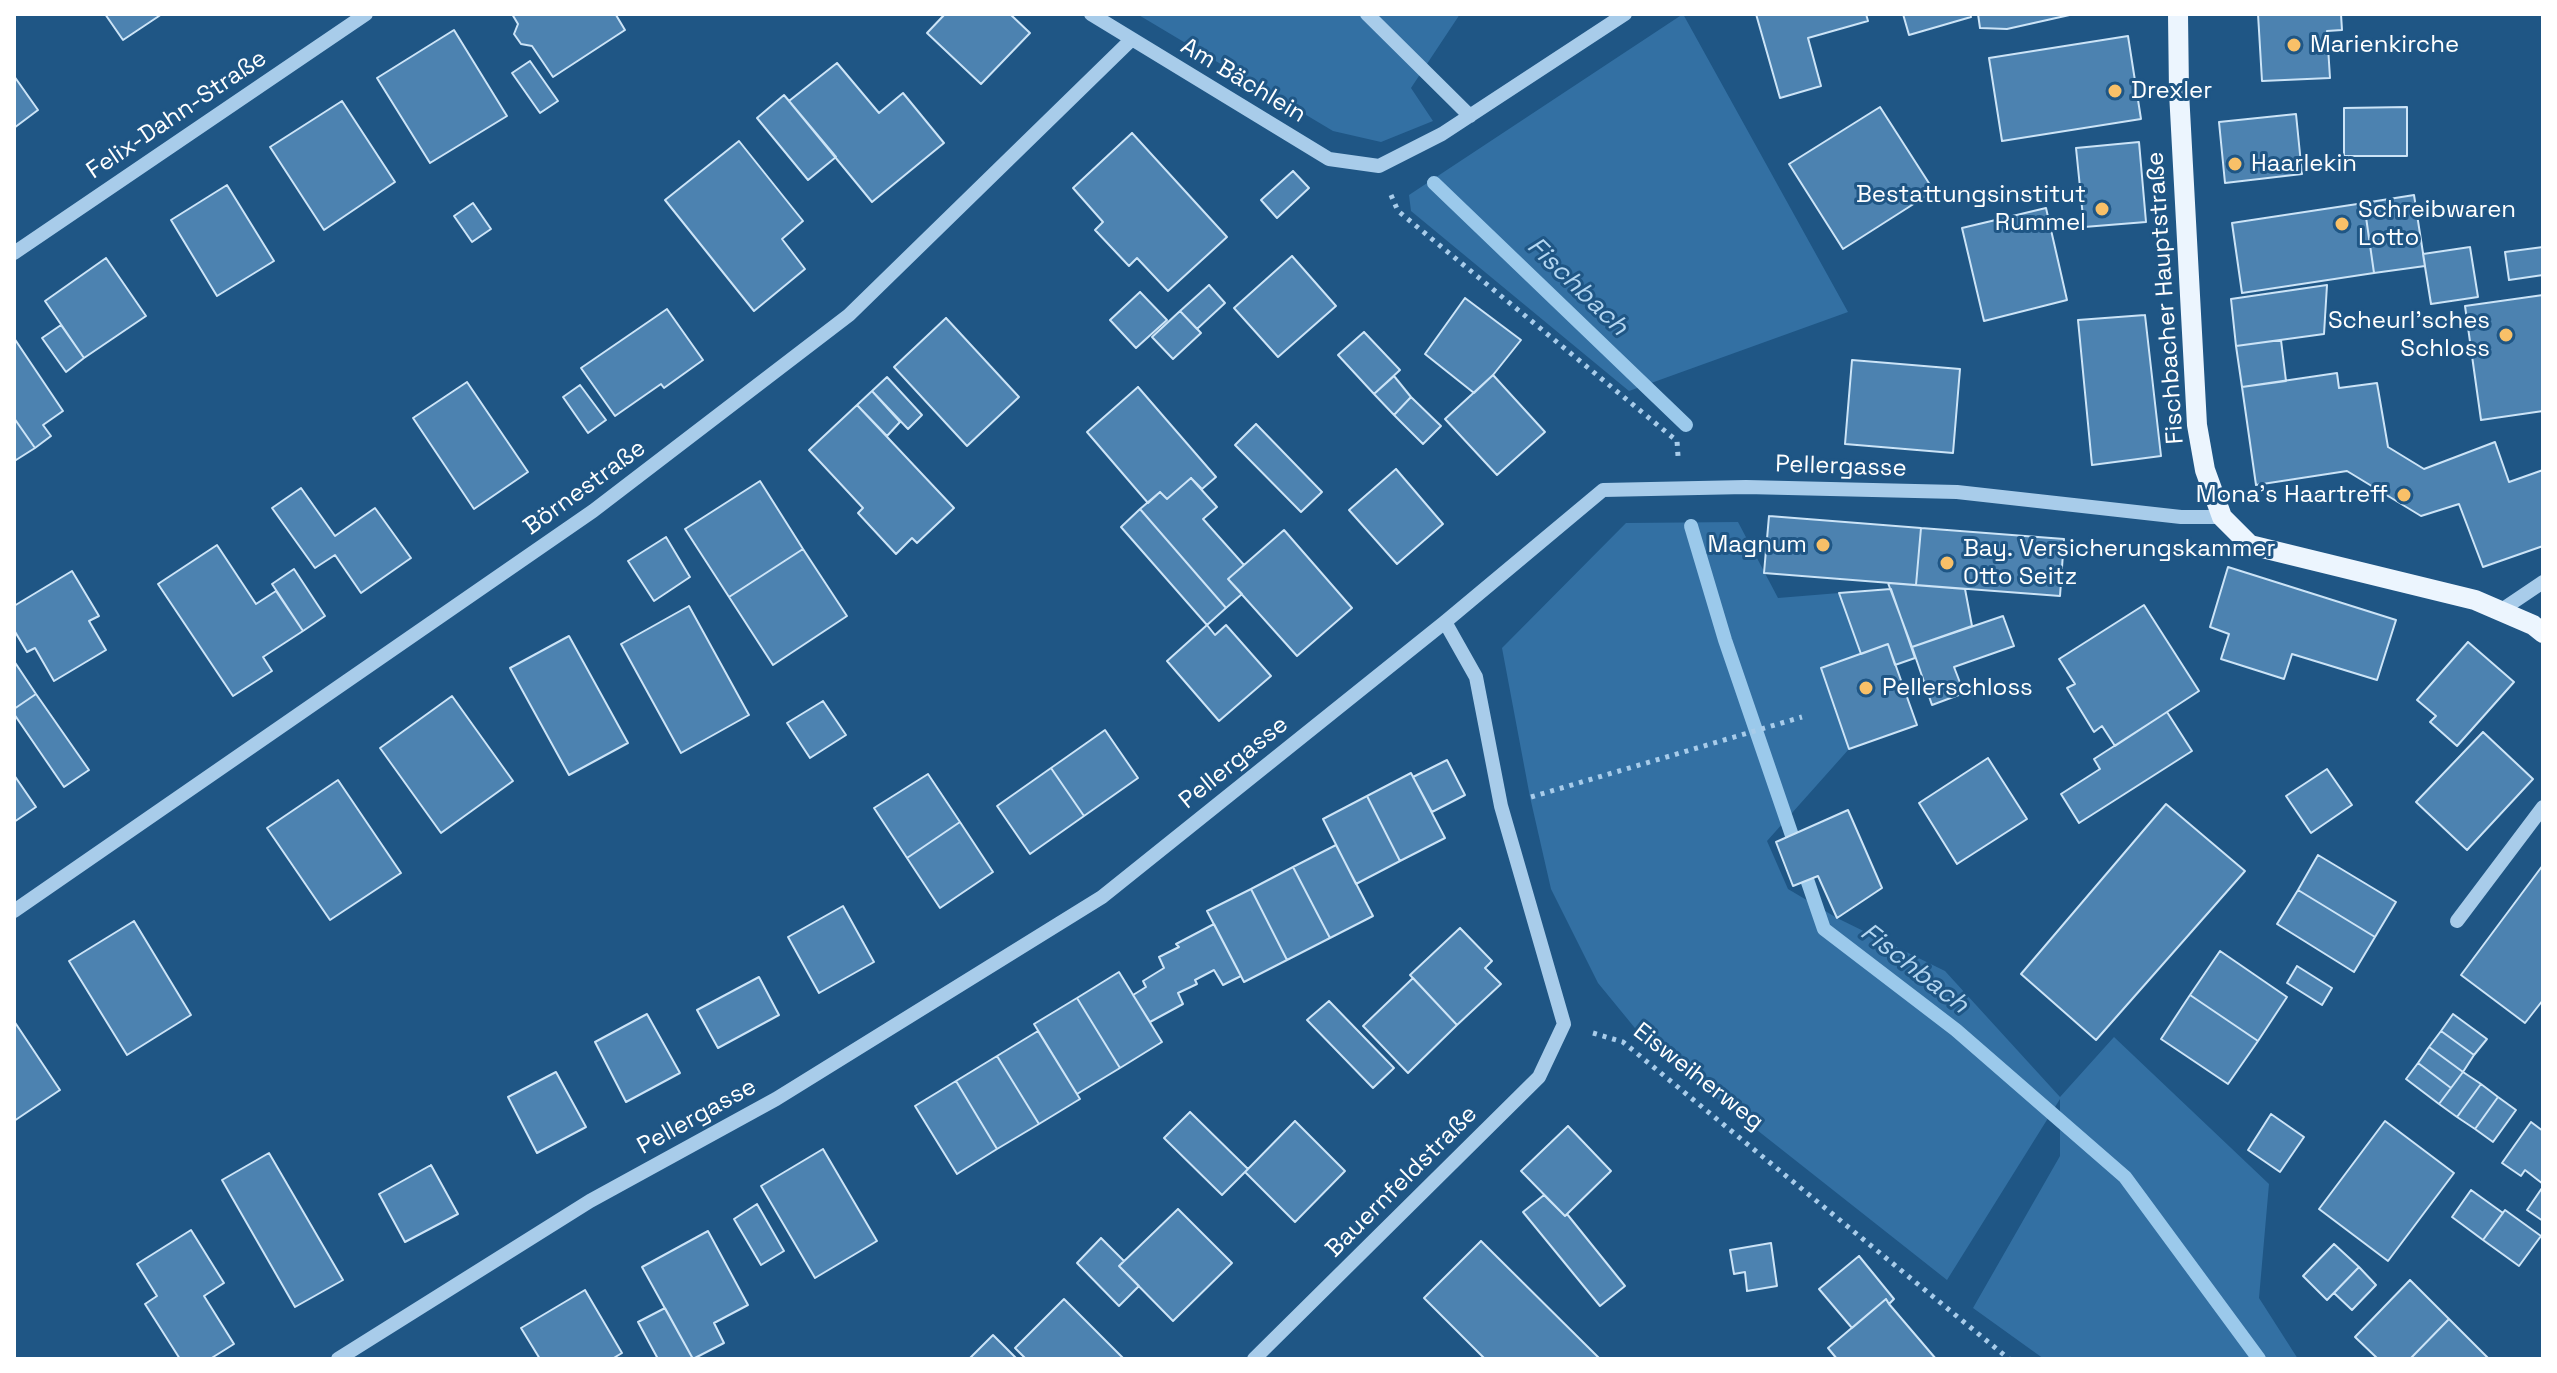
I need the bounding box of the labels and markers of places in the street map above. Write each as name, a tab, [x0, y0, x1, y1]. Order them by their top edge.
place label: Marienkirche	[2310, 31, 2459, 59]
marker: Marienkirche	[2285, 36, 2303, 54]
place label: Drexler	[2131, 77, 2212, 105]
marker: Drexler	[2106, 82, 2124, 100]
place label: Haarlekin	[2251, 150, 2357, 178]
marker: Haarlekin	[2226, 155, 2244, 173]
place label: Bestattungsinstitut Rummel	[1856, 181, 2086, 237]
place label: Schreibwaren Lotto	[2358, 196, 2516, 252]
marker: Bestattungsinstitut Rummel	[2093, 200, 2111, 218]
marker: Schreibwaren Lotto	[2333, 215, 2351, 233]
place label: Scheurl'sches Schloss	[2328, 307, 2490, 363]
marker: Scheurl'sches Schloss	[2497, 326, 2515, 344]
place label: Mona's Haartreff	[2196, 481, 2388, 509]
marker: Mona's Haartreff	[2395, 486, 2413, 504]
place label: Magnum	[1708, 531, 1807, 559]
place label: Bay. Versicherungskammer Otto Seitz	[1963, 535, 2276, 591]
marker: Magnum	[1814, 536, 1832, 554]
marker: Bay. Versicherungskammer Otto Seitz	[1938, 554, 1956, 572]
place label: Pellerschloss	[1882, 674, 2033, 702]
marker: Pellerschloss	[1857, 679, 1875, 697]

